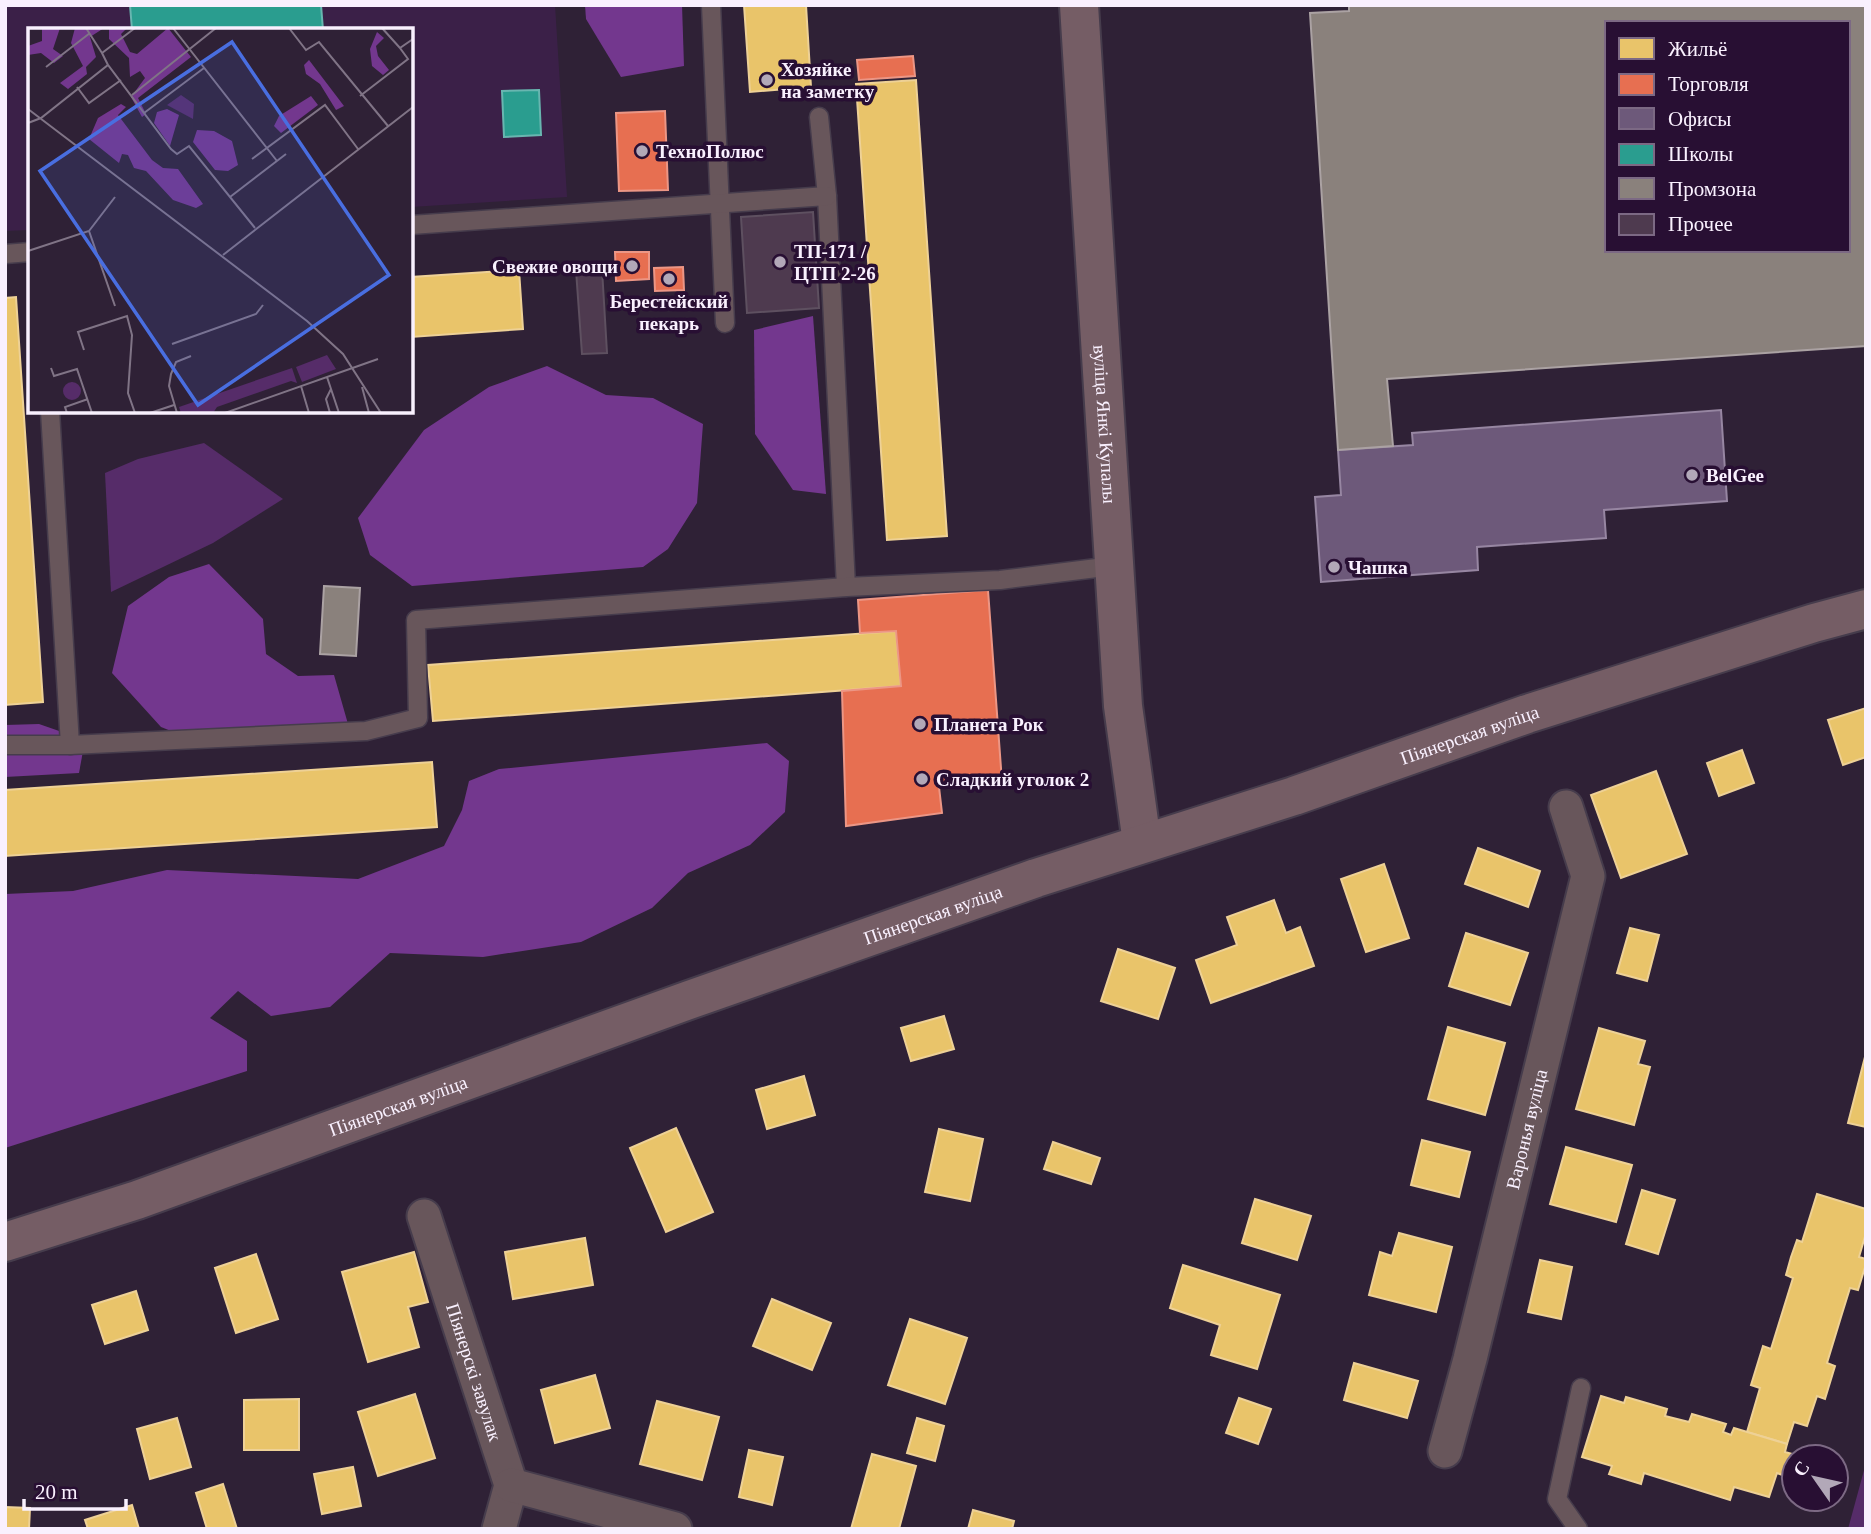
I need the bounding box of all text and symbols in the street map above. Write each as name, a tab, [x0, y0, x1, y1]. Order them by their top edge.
legend	[1605, 21, 1850, 252]
inset map	[28, 28, 413, 413]
text: Жильё	[1668, 37, 1727, 61]
place label: Хозяйке на заметку	[781, 59, 875, 102]
marker: Хозяйке на заметку	[759, 72, 775, 88]
text: Торговля	[1668, 72, 1749, 96]
text: Офисы	[1668, 107, 1731, 131]
place label: ТехноПолюс	[656, 141, 764, 162]
text: Школы	[1668, 142, 1733, 166]
marker: ТехноПолюс	[634, 143, 650, 159]
text: Промзона	[1668, 177, 1757, 201]
text: Прочее	[1668, 212, 1733, 236]
place label: ТП-171 / ЦТП 2-26	[794, 241, 876, 284]
marker: ТП-171 / ЦТП 2-26	[772, 254, 788, 270]
place label: Свежие овощи	[492, 256, 618, 277]
marker: Свежие овощи	[624, 258, 640, 274]
marker: Берестейский пекарь	[661, 271, 677, 287]
place label: Берестейский пекарь	[610, 291, 728, 334]
street label: вуліца Янкі Купалы	[1089, 344, 1120, 504]
place label: BelGee	[1706, 465, 1764, 486]
marker: BelGee	[1684, 467, 1700, 483]
place label: Чашка	[1348, 557, 1408, 578]
marker: Чашка	[1326, 559, 1342, 575]
street label: Піянерская вуліца	[1397, 701, 1542, 769]
place label: Планета Рок	[934, 714, 1044, 735]
marker: Планета Рок	[912, 716, 928, 732]
place label: Сладкий уголок 2	[936, 769, 1089, 790]
marker: Сладкий уголок 2	[914, 771, 930, 787]
street label: Піянерская вуліца	[861, 881, 1006, 949]
street label: Варонья вуліца	[1502, 1067, 1552, 1191]
street label: Піянерская вуліца	[326, 1071, 471, 1141]
street label: Піянерскі завулак	[442, 1301, 506, 1445]
north arrow	[1780, 1443, 1850, 1513]
text: С	[1789, 1457, 1814, 1480]
scale bar	[24, 1468, 126, 1512]
text: 20 m	[35, 1480, 78, 1504]

